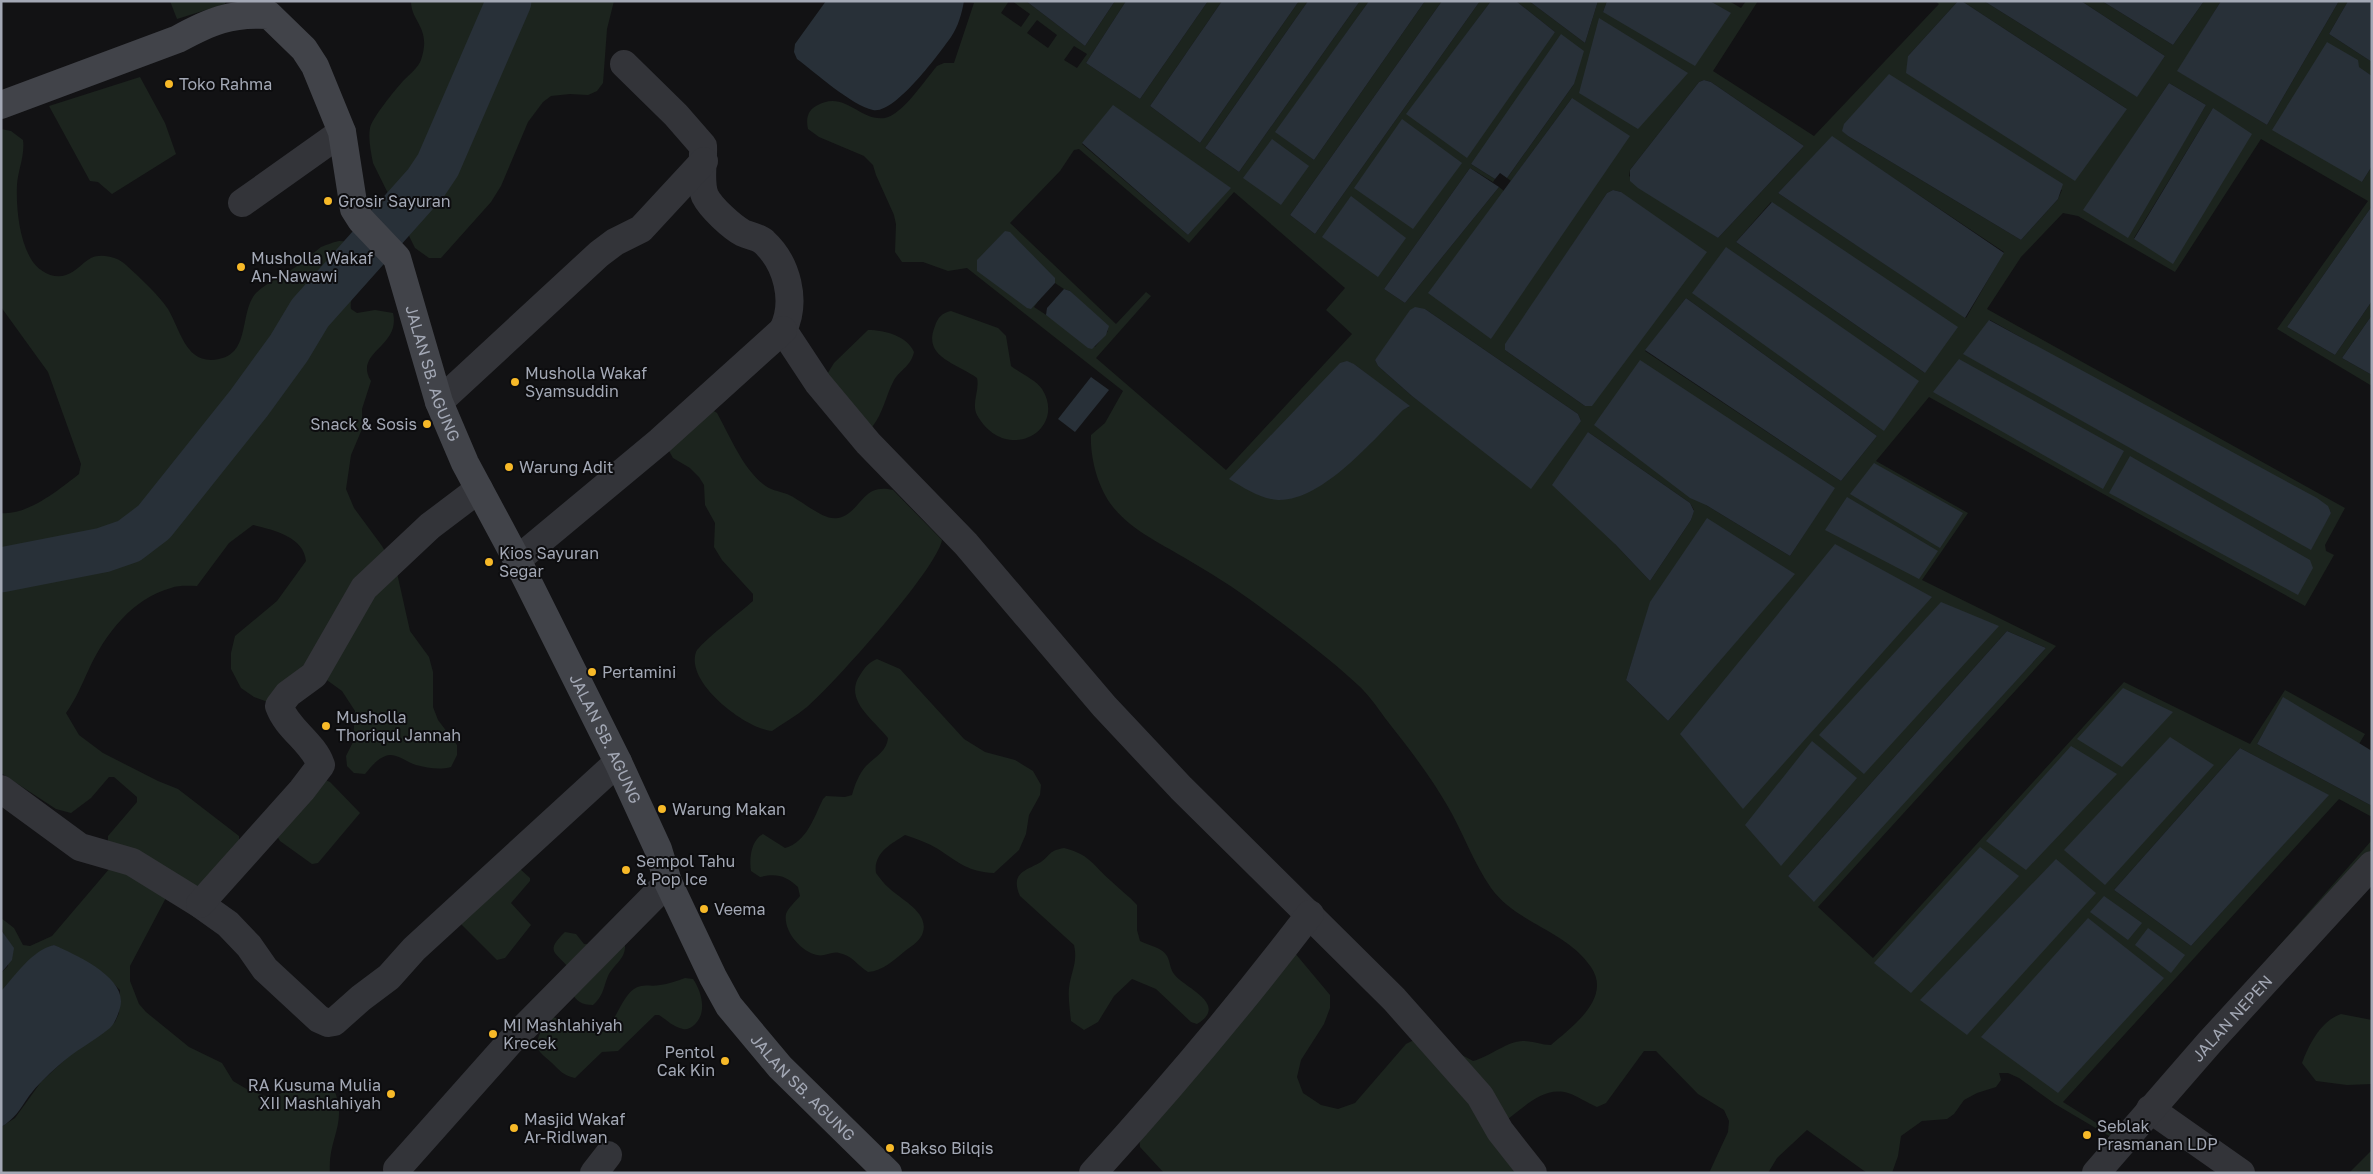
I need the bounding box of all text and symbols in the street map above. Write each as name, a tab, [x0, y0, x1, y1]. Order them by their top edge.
place label: Toko Rahma	[179, 74, 272, 94]
marker: Toko Rahma	[163, 78, 175, 90]
place label: Grosir Sayuran	[338, 191, 451, 211]
marker: Grosir Sayuran	[322, 195, 334, 207]
place label: Musholla Wakaf An-Nawawi	[251, 248, 373, 286]
marker: Musholla Wakaf An-Nawawi	[235, 261, 247, 273]
street label: JALAN SB. AGUNG	[401, 303, 465, 444]
place label: Musholla Wakaf Syamsuddin	[525, 363, 647, 401]
marker: Musholla Wakaf Syamsuddin	[509, 376, 521, 388]
place label: Snack & Sosis	[310, 414, 417, 434]
marker: Snack & Sosis	[421, 418, 433, 430]
place label: Warung Adit	[519, 457, 613, 477]
marker: Warung Adit	[503, 461, 515, 473]
place label: Kios Sayuran Segar	[499, 543, 599, 581]
marker: Kios Sayuran Segar	[483, 556, 495, 568]
place label: Pertamini	[602, 662, 676, 682]
marker: Pertamini	[586, 666, 598, 678]
street label: JALAN SB. AGUNG	[565, 670, 646, 807]
place label: Musholla Thoriqul Jannah	[336, 707, 461, 745]
marker: Musholla Thoriqul Jannah	[320, 720, 332, 732]
place label: Warung Makan	[672, 799, 786, 819]
marker: Warung Makan	[656, 803, 668, 815]
place label: Sempol Tahu & Pop Ice	[636, 851, 735, 889]
marker: Sempol Tahu & Pop Ice	[620, 864, 632, 876]
place label: Veema	[714, 899, 766, 919]
marker: Veema	[698, 903, 710, 915]
street label: JALAN NEPEN	[2188, 971, 2276, 1066]
place label: MI Mashlahiyah Krecek	[503, 1015, 623, 1053]
marker: MI Mashlahiyah Krecek	[487, 1028, 499, 1040]
street label: JALAN SB. AGUNG	[746, 1029, 860, 1145]
place label: Pentol Cak Kin	[657, 1042, 715, 1080]
marker: Pentol Cak Kin	[719, 1055, 731, 1067]
place label: RA Kusuma Mulia XII Mashlahiyah	[248, 1075, 381, 1113]
marker: RA Kusuma Mulia XII Mashlahiyah	[385, 1088, 397, 1100]
place label: Masjid Wakaf Ar-Ridlwan	[524, 1109, 625, 1147]
place label: Seblak Prasmanan LDP	[2097, 1116, 2218, 1154]
marker: Masjid Wakaf Ar-Ridlwan	[508, 1122, 520, 1134]
marker: Seblak Prasmanan LDP	[2081, 1129, 2093, 1141]
place label: Bakso Bilqis	[900, 1138, 993, 1158]
marker: Bakso Bilqis	[884, 1142, 896, 1154]

